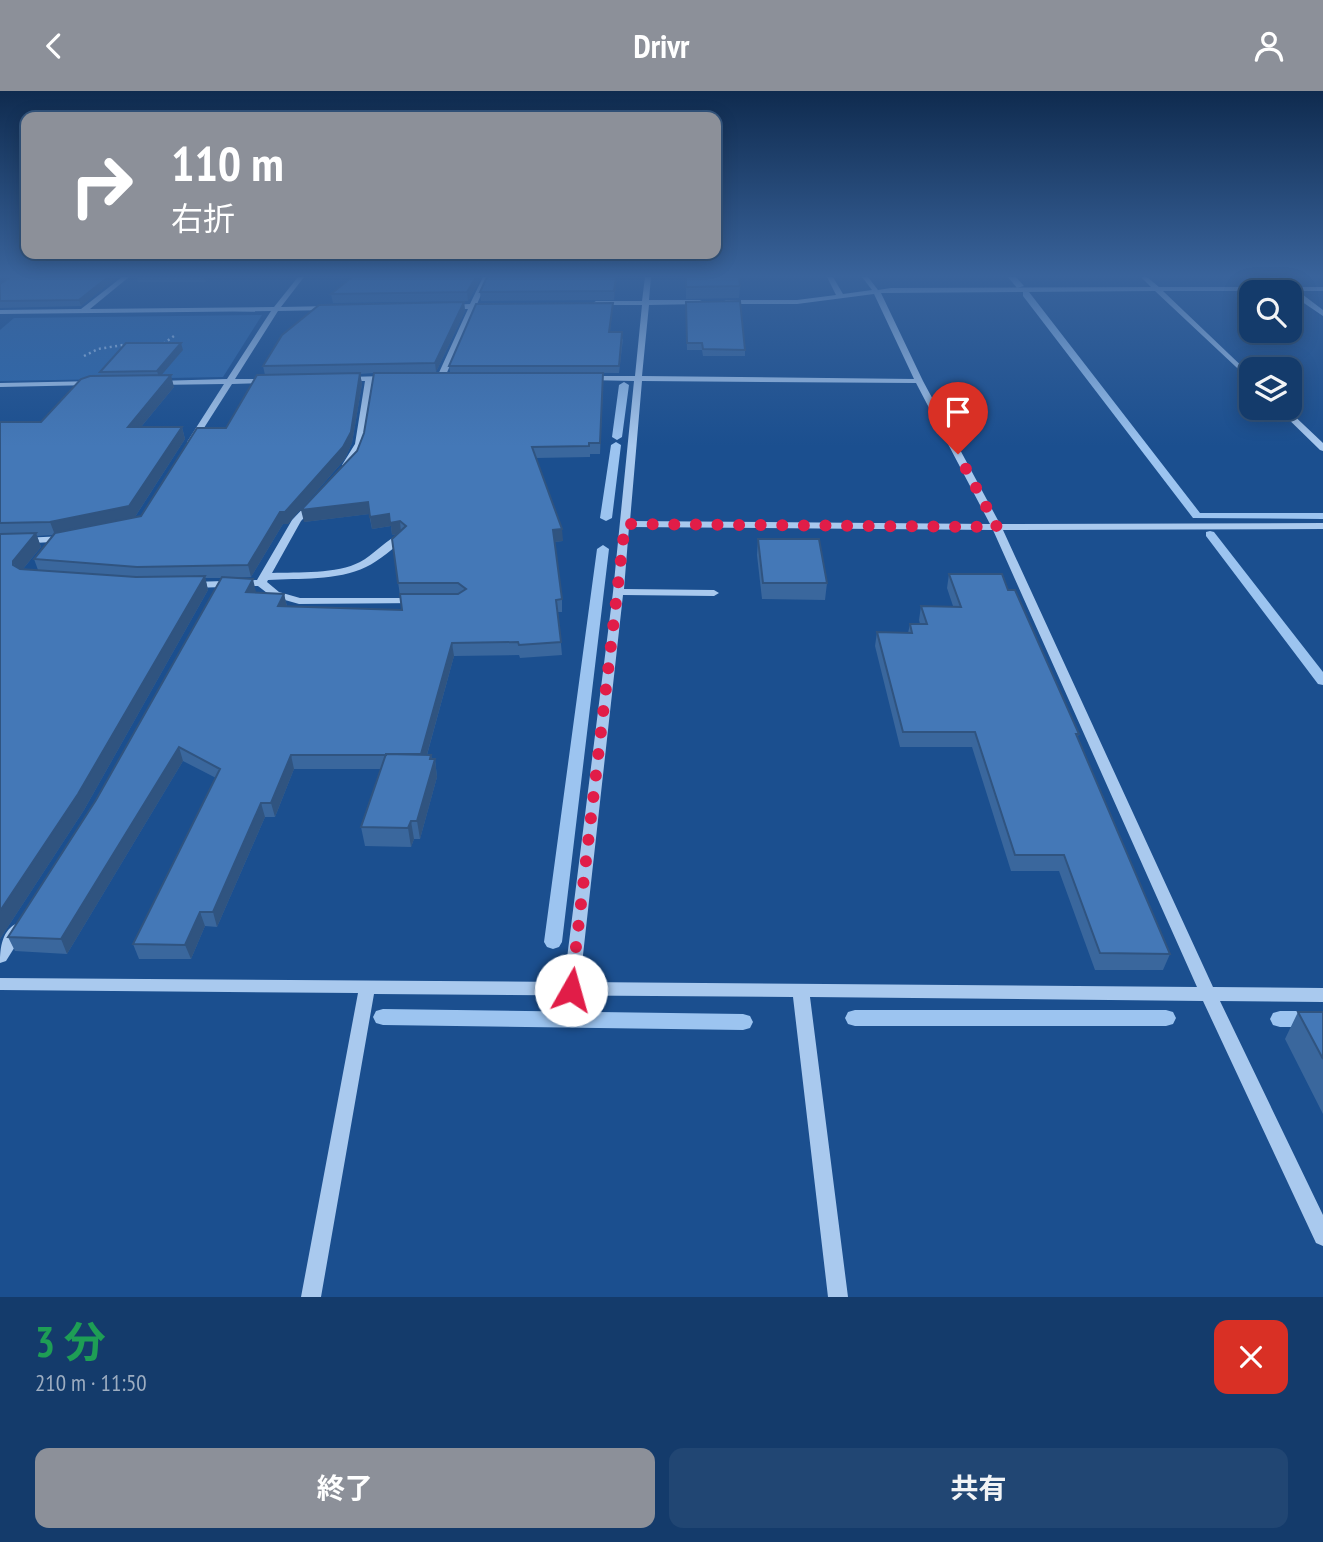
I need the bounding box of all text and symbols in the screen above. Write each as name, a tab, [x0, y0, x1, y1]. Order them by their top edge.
text: Drivr	[634, 25, 689, 67]
icon: back	[35, 27, 73, 65]
icon: person	[1250, 27, 1288, 65]
text: 110 m	[171, 131, 284, 195]
icon: right	[56, 140, 147, 231]
text: 右折	[171, 197, 235, 239]
map controls	[1239, 280, 1302, 420]
button: search	[1239, 280, 1302, 343]
button: layers	[1239, 357, 1302, 420]
pin	[928, 382, 988, 454]
icon: arrive	[939, 393, 977, 431]
position arrow	[534, 953, 608, 1027]
text: 3 分	[35, 1314, 106, 1369]
button: close	[1214, 1320, 1288, 1394]
text: 210 m · 11:50	[35, 1368, 147, 1397]
button: 終了	[35, 1448, 655, 1528]
button: 共有	[669, 1448, 1288, 1528]

